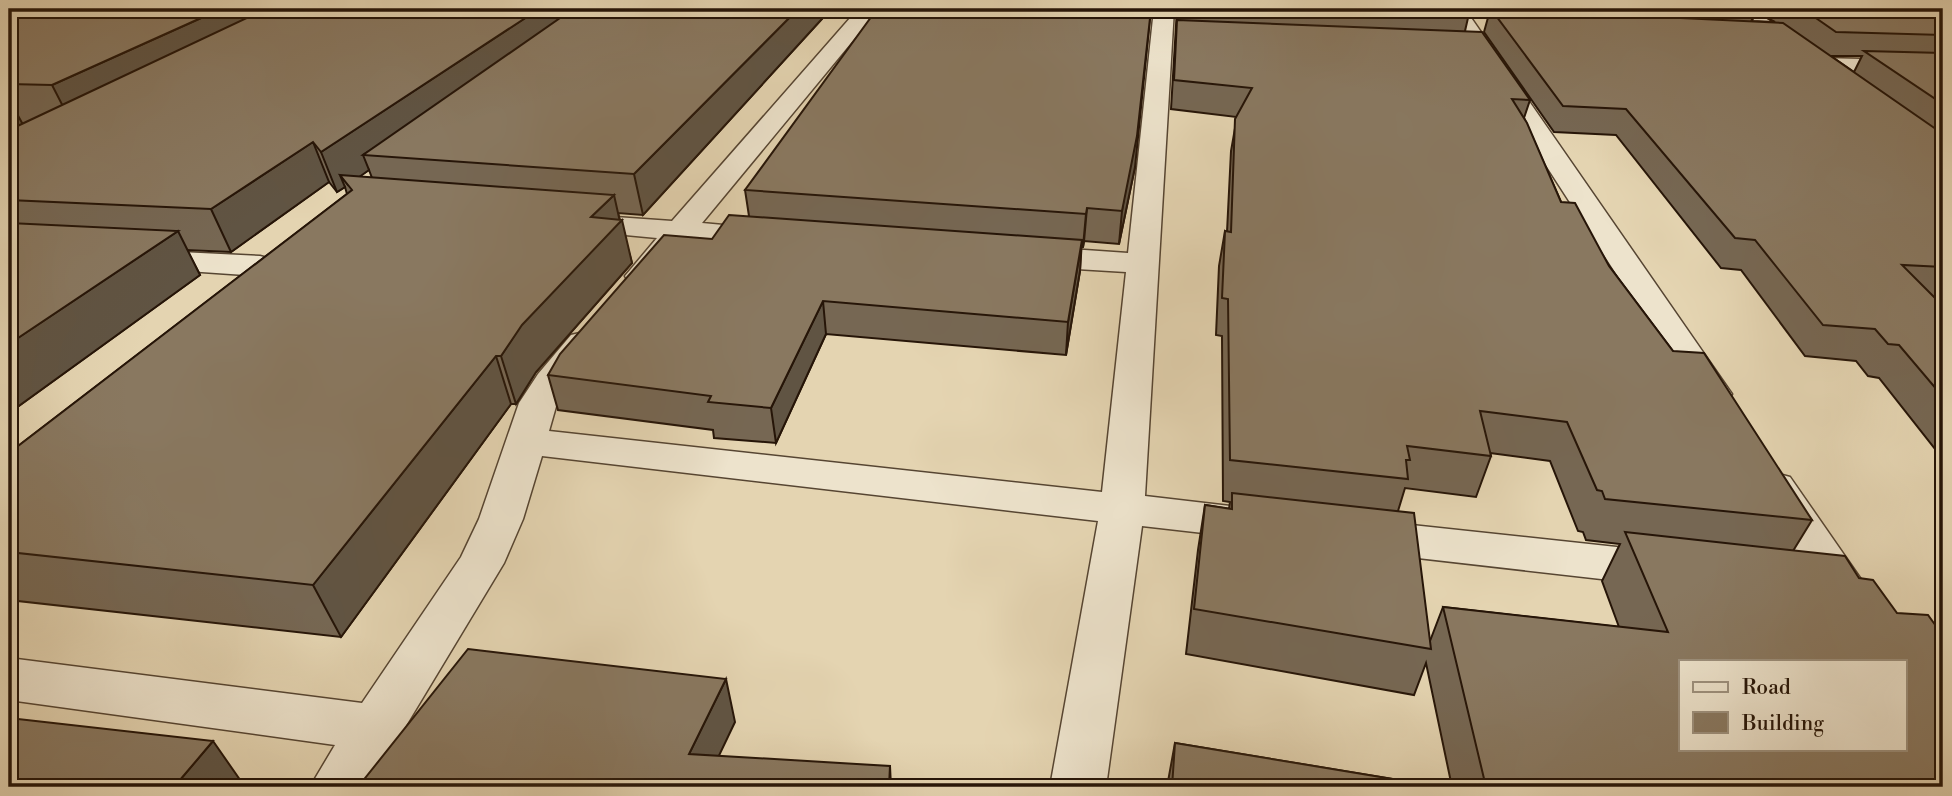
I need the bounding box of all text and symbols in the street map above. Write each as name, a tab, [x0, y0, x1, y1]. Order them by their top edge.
legend	[1679, 660, 1906, 750]
text: Road	[1742, 675, 1791, 701]
text: Building	[1741, 711, 1824, 737]

